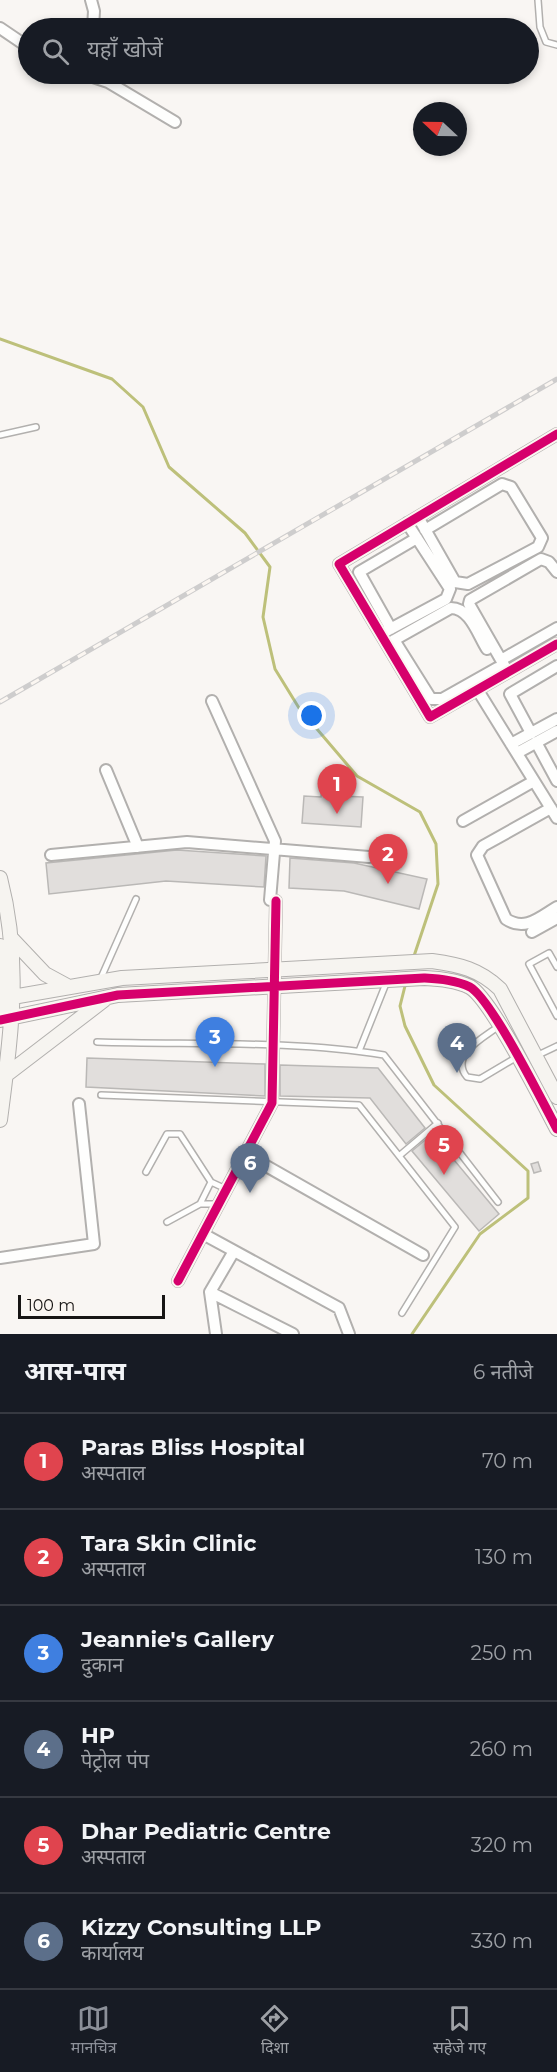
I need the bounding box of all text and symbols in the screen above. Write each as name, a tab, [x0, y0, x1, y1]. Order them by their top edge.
search box	[18, 18, 539, 84]
icon: search	[39, 35, 72, 68]
text: यहाँ खोजें	[87, 36, 163, 63]
north arrow	[413, 102, 467, 156]
your location	[297, 701, 326, 730]
pin: 1	[318, 764, 356, 814]
pin: 2	[368, 834, 408, 884]
pin: 3	[196, 1018, 234, 1067]
pin: 4	[438, 1024, 476, 1073]
pin: 5	[424, 1126, 464, 1175]
pin: 6	[230, 1144, 270, 1193]
scale bar	[18, 1292, 165, 1320]
text: 100 m	[27, 1296, 75, 1315]
text: आस-पास	[24, 1355, 126, 1387]
text: 6 नतीजे	[473, 1360, 533, 1384]
text: Paras Bliss Hospital	[81, 1434, 305, 1461]
text: 1	[40, 1449, 47, 1473]
text: 70 m	[482, 1449, 533, 1473]
text: अस्पताल	[81, 1461, 146, 1485]
text: Tara Skin Clinic	[81, 1530, 257, 1557]
text: 2	[38, 1545, 49, 1569]
text: 130 m	[475, 1545, 533, 1569]
text: अस्पताल	[81, 1557, 146, 1581]
text: Jeannie's Gallery	[81, 1626, 274, 1653]
text: 3	[38, 1641, 49, 1665]
text: 250 m	[471, 1641, 533, 1665]
text: दुकान	[81, 1653, 123, 1677]
text: HP	[81, 1722, 115, 1749]
text: 4	[37, 1737, 50, 1761]
text: 260 m	[470, 1737, 533, 1761]
text: पेट्रोल पंप	[81, 1749, 149, 1773]
text: Dhar Pediatric Centre	[81, 1818, 331, 1845]
text: 5	[38, 1833, 49, 1857]
text: 320 m	[471, 1833, 533, 1857]
text: अस्पताल	[81, 1845, 146, 1869]
text: Kizzy Consulting LLP	[81, 1914, 321, 1941]
text: 6	[37, 1929, 50, 1953]
text: 330 m	[471, 1929, 533, 1953]
text: कार्यालय	[81, 1941, 143, 1965]
tab: मानचित्र	[71, 2002, 117, 2060]
tab: दिशा	[258, 2002, 291, 2060]
tab: सहेजे गए	[433, 2002, 486, 2060]

